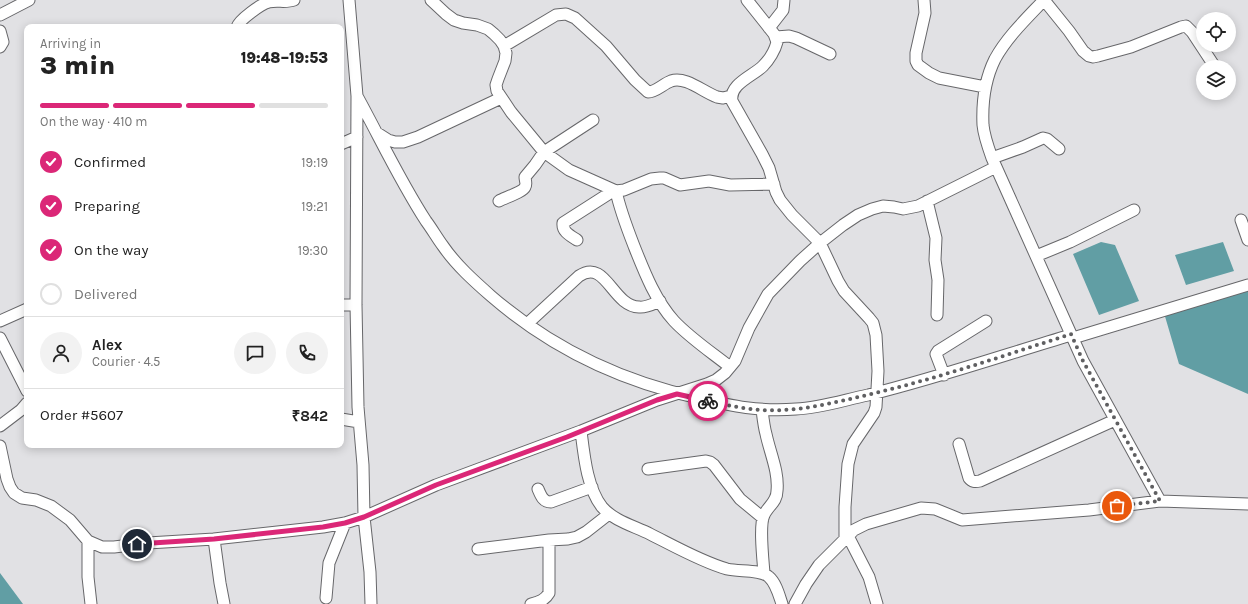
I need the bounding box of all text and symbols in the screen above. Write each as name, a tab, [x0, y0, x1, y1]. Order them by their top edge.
map controls	[1196, 12, 1236, 100]
button: locate	[1196, 12, 1236, 52]
text: Arriving in	[40, 36, 101, 51]
text: 19:48–19:53	[241, 49, 328, 67]
text: 3 min	[40, 50, 115, 81]
button: layers	[1196, 60, 1236, 100]
text: On the way · 410 m	[40, 114, 147, 129]
icon: check	[40, 151, 62, 173]
text: Confirmed	[74, 153, 146, 171]
text: 19:19	[301, 155, 328, 170]
icon: check	[40, 195, 62, 217]
text: Preparing	[74, 197, 140, 215]
text: 19:21	[301, 199, 328, 214]
icon: check	[40, 239, 62, 261]
text: On the way	[74, 241, 148, 259]
text: 19:30	[298, 243, 328, 258]
text: Delivered	[74, 285, 138, 303]
button: person	[40, 332, 82, 374]
button: chat	[234, 332, 276, 374]
button: phone	[286, 332, 328, 374]
text: Alex	[92, 336, 122, 354]
text: Courier · 4.5	[92, 354, 160, 369]
courier	[688, 381, 728, 421]
icon: bike	[697, 390, 719, 412]
text: Order #5607	[40, 406, 123, 424]
text: ₹842	[292, 407, 328, 425]
pin	[1100, 489, 1134, 523]
icon: bag	[1106, 495, 1128, 517]
pin	[120, 527, 154, 561]
icon: home	[126, 533, 148, 555]

